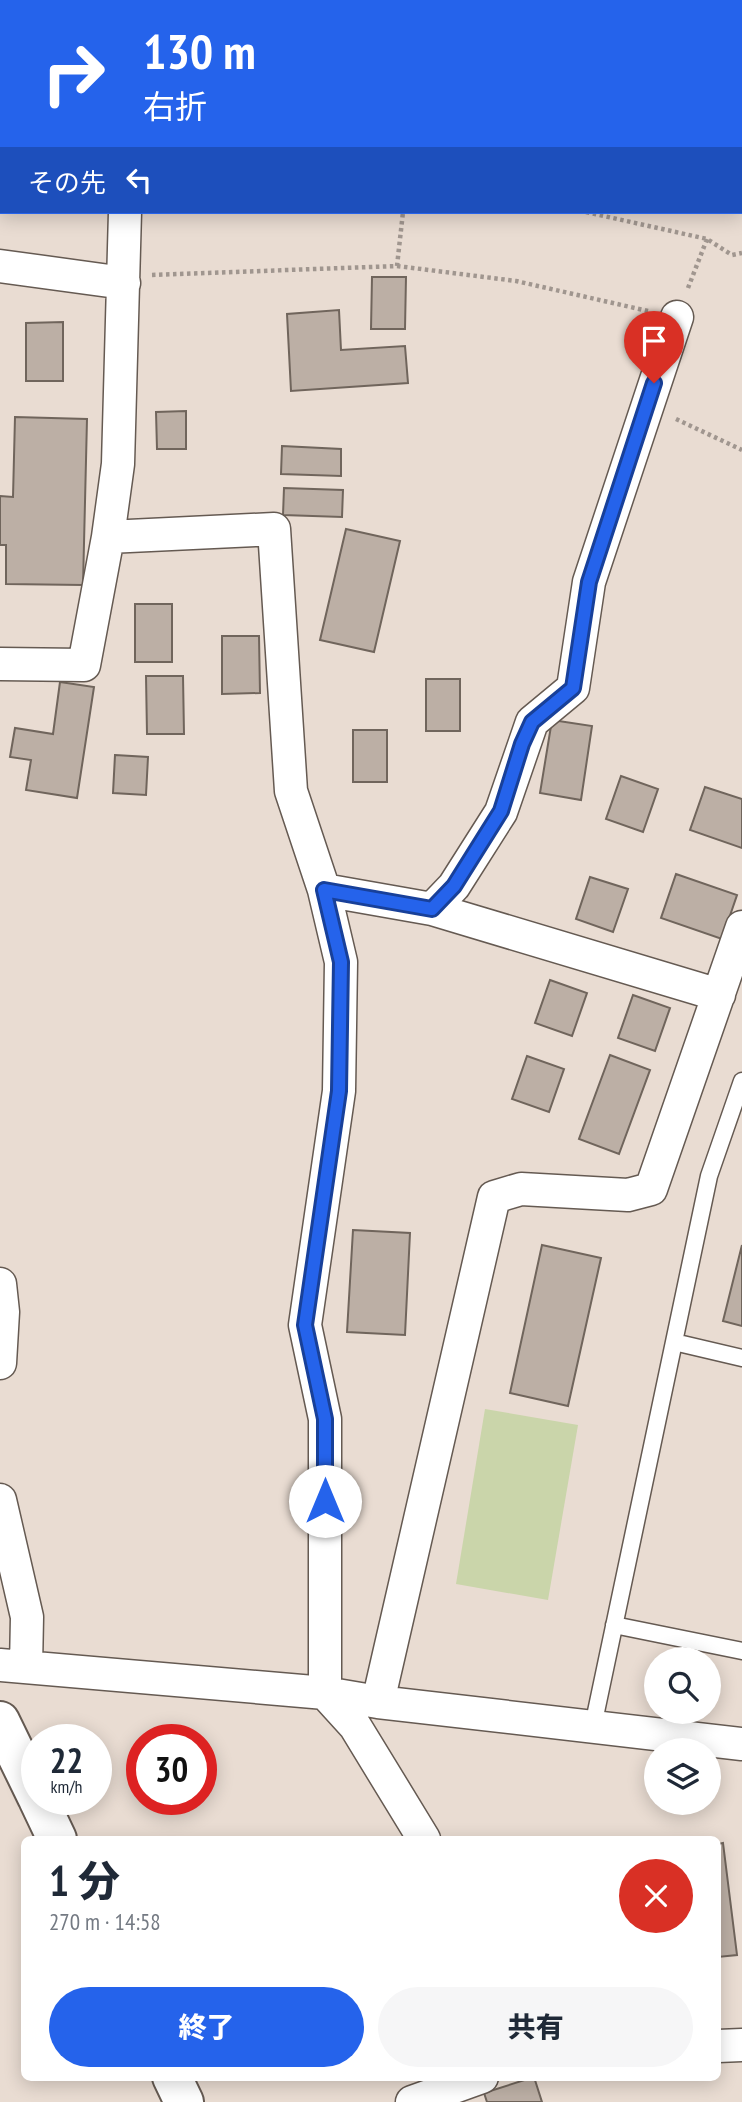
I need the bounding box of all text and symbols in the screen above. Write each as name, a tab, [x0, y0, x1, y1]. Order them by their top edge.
text: 130 m	[143, 19, 256, 83]
icon: right	[28, 28, 119, 119]
text: 右折	[143, 85, 207, 127]
icon: left	[120, 161, 158, 199]
text: その先	[28, 166, 106, 199]
pin	[624, 311, 684, 383]
icon: arrive	[635, 322, 673, 360]
position arrow	[288, 1464, 362, 1538]
map controls	[644, 1647, 721, 1815]
button: search	[644, 1647, 721, 1724]
speed limit sign: 30	[126, 1724, 217, 1815]
text: 22	[50, 1737, 83, 1783]
button: layers	[644, 1738, 721, 1815]
text: km/h	[51, 1775, 82, 1798]
text: 1 分	[49, 1853, 120, 1908]
button: close	[619, 1859, 693, 1933]
text: 270 m · 14:58	[49, 1907, 161, 1936]
button: 終了	[49, 1987, 364, 2067]
button: 共有	[378, 1987, 693, 2067]

